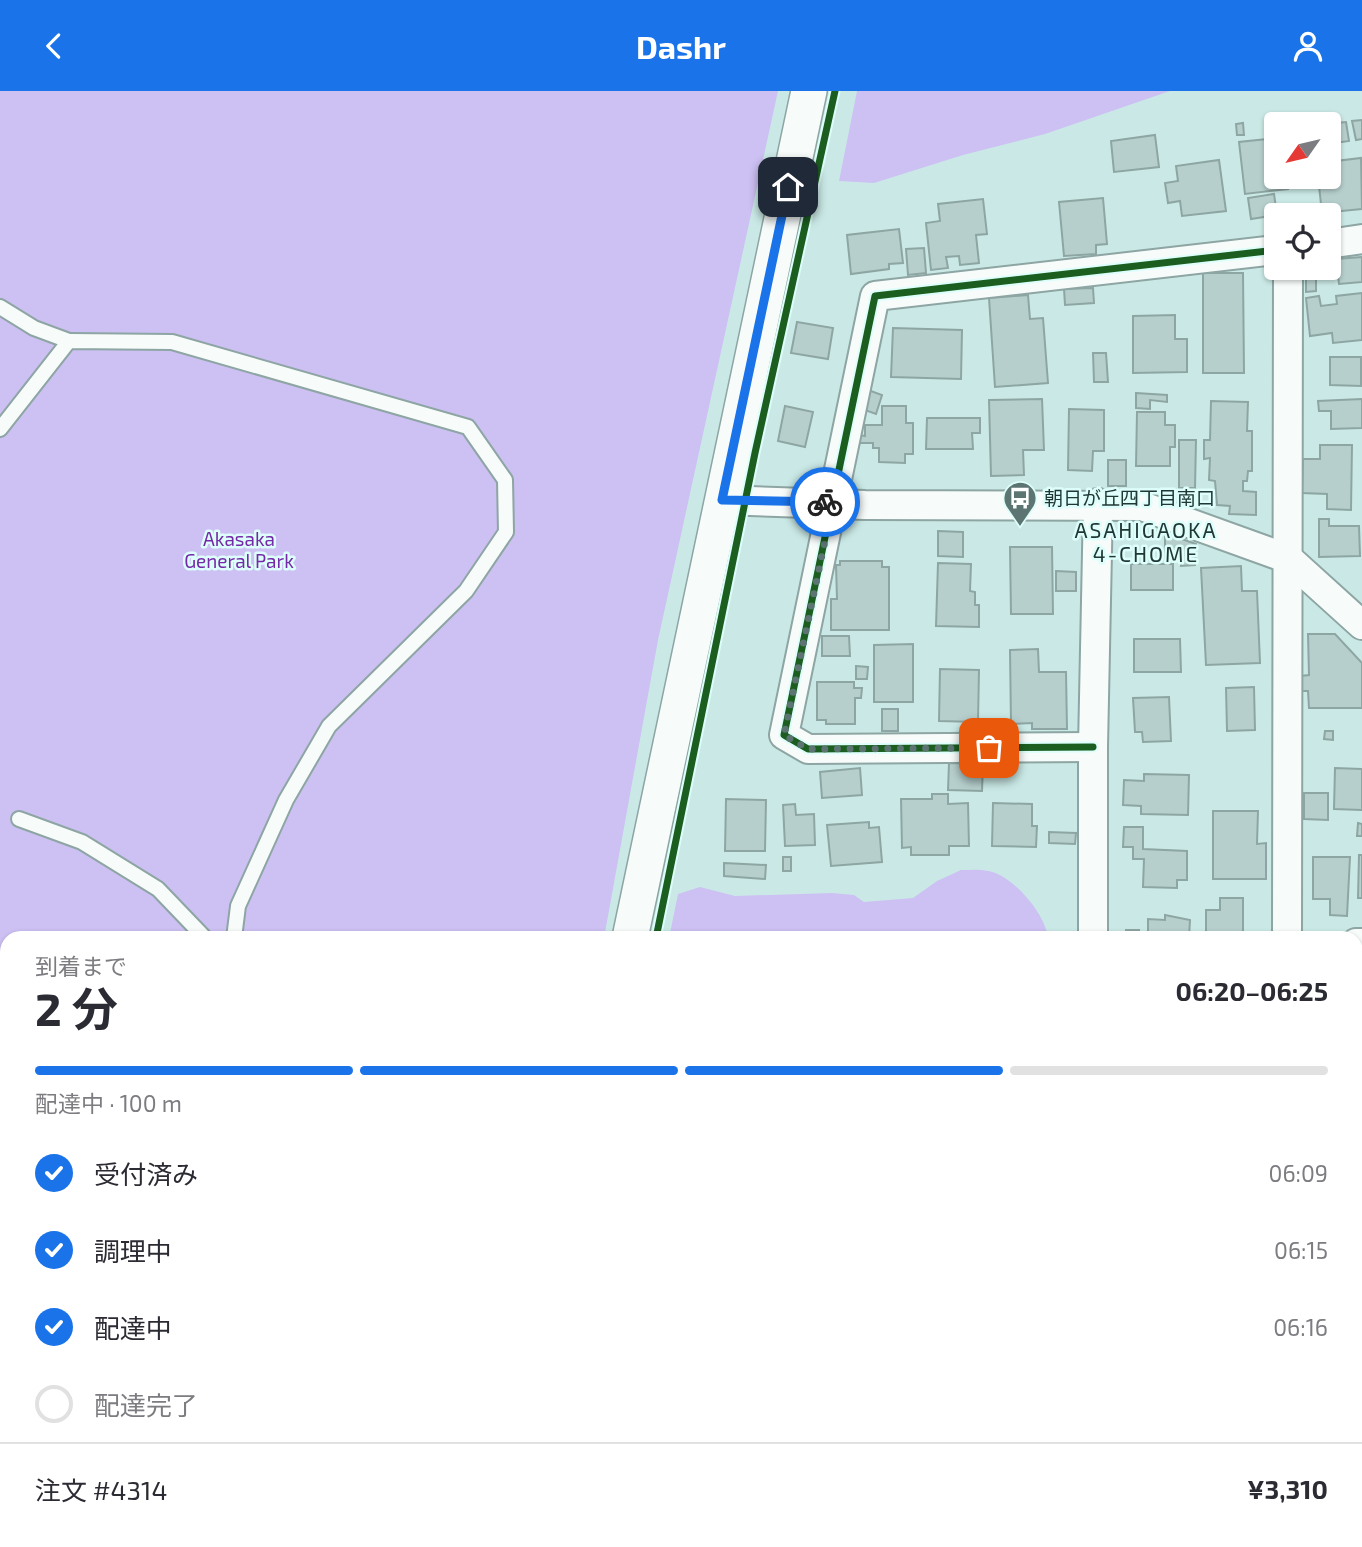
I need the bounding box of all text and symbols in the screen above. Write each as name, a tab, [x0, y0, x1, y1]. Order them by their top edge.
icon: back	[35, 27, 73, 65]
text: Dashr	[636, 27, 726, 65]
icon: person	[1289, 27, 1327, 65]
north arrow	[1264, 112, 1340, 189]
map controls	[1264, 112, 1341, 280]
pin	[758, 157, 818, 217]
icon: home	[769, 168, 807, 206]
button: locate	[1264, 203, 1341, 280]
courier	[790, 467, 860, 537]
bus stop icon: 朝日が丘四丁目南口	[1001, 479, 1039, 528]
icon: bike	[806, 483, 844, 521]
place label: 朝日が丘四丁目南口	[1044, 486, 1215, 509]
district label: ASAHIGAOKA 4-CHOME	[1074, 517, 1218, 566]
park label: Akasaka General Park	[184, 527, 294, 572]
pin	[959, 718, 1019, 778]
icon: bag	[970, 729, 1008, 767]
text: 到着まで	[35, 952, 127, 980]
text: 06:20–06:25	[1176, 975, 1328, 1006]
text: 2 分	[35, 980, 118, 1035]
text: 配達中 · 100 m	[35, 1089, 182, 1117]
icon: check	[35, 1154, 73, 1192]
text: 受付済み	[94, 1158, 198, 1189]
text: 06:09	[1269, 1159, 1328, 1187]
icon: check	[35, 1231, 73, 1269]
text: 調理中	[94, 1235, 172, 1266]
text: 06:15	[1274, 1236, 1328, 1264]
icon: check	[35, 1308, 73, 1346]
text: 配達中	[94, 1312, 172, 1343]
text: 06:16	[1273, 1313, 1328, 1341]
text: 配達完了	[94, 1389, 198, 1420]
text: ¥3,310	[1247, 1473, 1328, 1504]
text: 注文 #4314	[35, 1474, 167, 1505]

